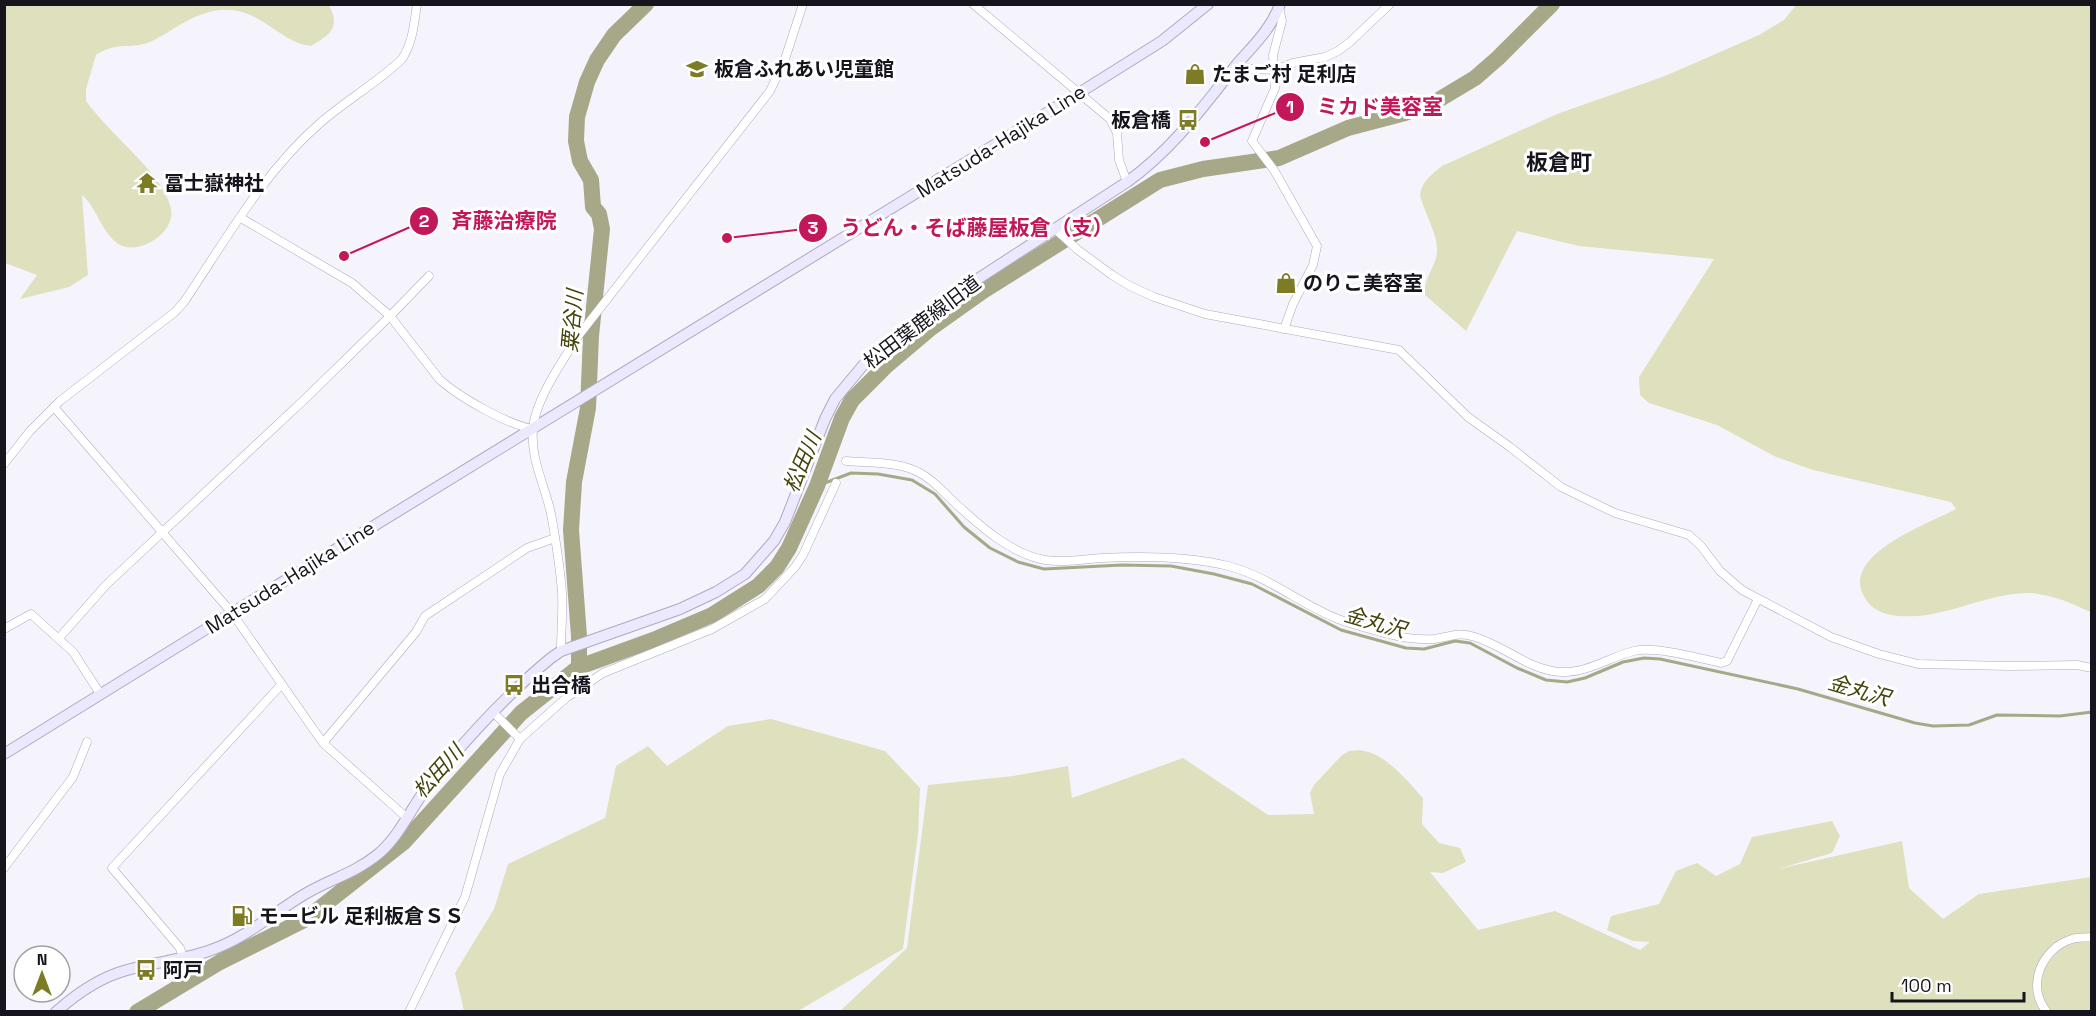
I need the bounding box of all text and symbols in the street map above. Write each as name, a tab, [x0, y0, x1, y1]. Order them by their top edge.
place label: 板倉ふれあい児童館	[714, 56, 894, 82]
school or university icon: 板倉ふれあい児童館	[685, 57, 709, 81]
place label: たまご村 足利店	[1212, 61, 1356, 87]
shop icon: たまご村 足利店	[1183, 62, 1207, 86]
street label: Matsuda-Hajika Line	[911, 78, 1091, 204]
callout: ミカド美容室	[1275, 87, 1455, 126]
text: ミカド美容室	[1317, 93, 1443, 120]
text: 1	[1286, 95, 1294, 118]
place label: 板倉橋	[1111, 107, 1171, 133]
bus stop icon: 板倉橋	[1176, 108, 1200, 132]
district label: 板倉町	[1526, 148, 1592, 176]
place label: 冨士嶽神社	[164, 170, 264, 196]
temple icon: 冨士嶽神社	[135, 171, 159, 195]
callout: 斉藤治療院	[409, 201, 568, 240]
text: 斉藤治療院	[452, 207, 557, 234]
callout: うどん・そば藤屋板倉（支）	[798, 208, 1125, 247]
text: 2	[419, 209, 430, 232]
text: うどん・そば藤屋板倉（支）	[841, 214, 1114, 241]
text: 3	[808, 216, 819, 239]
street label: 松田葉鹿線旧道	[858, 269, 986, 375]
place label: のりこ美容室	[1303, 270, 1423, 296]
shop icon: のりこ美容室	[1274, 271, 1298, 295]
water label: 粟谷川	[556, 286, 588, 354]
water label: 松田川	[777, 426, 828, 496]
street label: Matsuda-Hajika Line	[200, 514, 380, 640]
water label: 金丸沢	[1341, 600, 1412, 644]
water label: 金丸沢	[1825, 668, 1896, 712]
place label: 出合橋	[531, 672, 591, 698]
bus stop icon: 出合橋	[502, 673, 526, 697]
water label: 松田川	[407, 737, 470, 803]
place label: モービル 足利板倉ＳＳ	[259, 903, 464, 929]
fuel station icon: モービル 足利板倉ＳＳ	[230, 904, 254, 928]
north arrow	[12, 944, 72, 1004]
text: N	[37, 949, 47, 970]
place label: 阿戸	[163, 957, 203, 983]
bus stop icon: 阿戸	[134, 958, 158, 982]
scale bar	[1892, 965, 2024, 1003]
text: 100 m	[1901, 974, 1952, 997]

